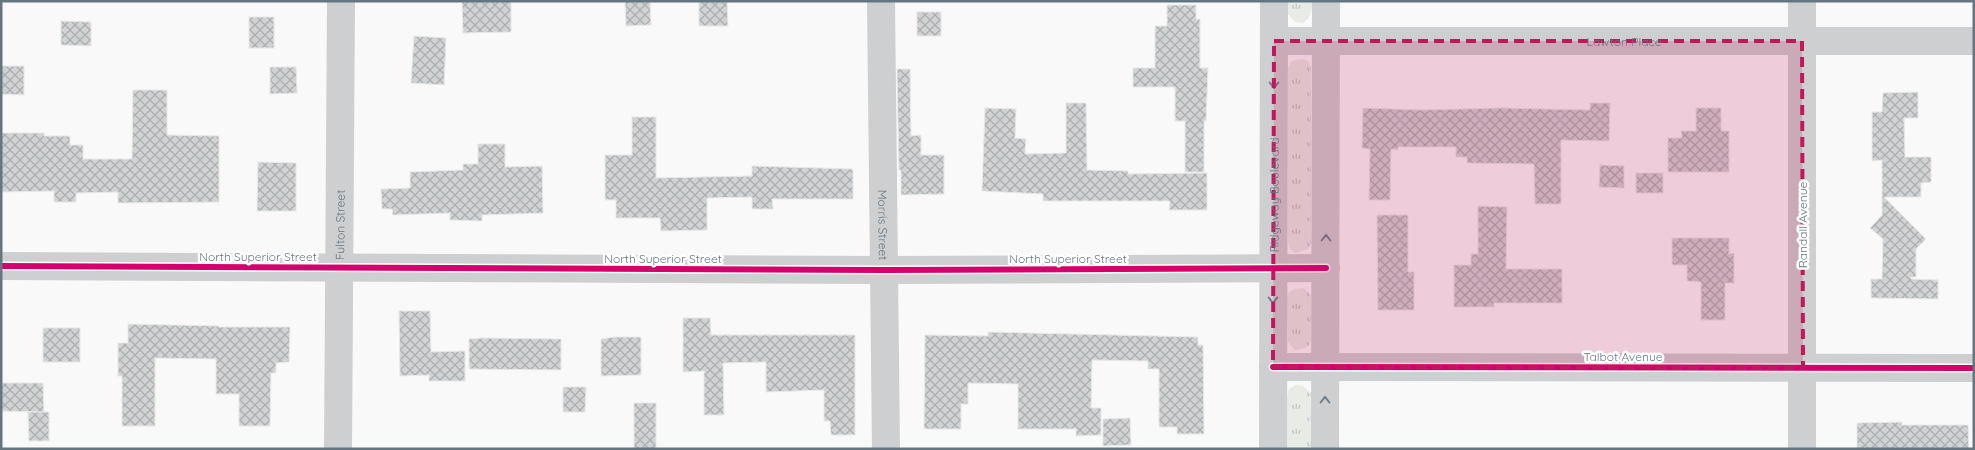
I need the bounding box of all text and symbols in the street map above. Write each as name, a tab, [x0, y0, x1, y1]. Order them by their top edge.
street label: Lawton Place	[1587, 34, 1662, 49]
one-way arrow	[1268, 81, 1279, 89]
street label: Ridgeway Boulevard	[1266, 138, 1281, 252]
street label: Randall Avenue	[1795, 181, 1810, 268]
street label: Fulton Street	[332, 190, 347, 260]
street label: Morris Street	[876, 190, 891, 260]
one-way arrow	[1321, 233, 1331, 241]
street label: North Superior Street	[199, 249, 317, 264]
street label: North Superior Street	[604, 251, 722, 266]
street label: North Superior Street	[1009, 251, 1127, 266]
one-way arrow	[1268, 296, 1278, 304]
street label: Talbot Avenue	[1584, 349, 1663, 364]
one-way arrow	[1320, 396, 1330, 404]

